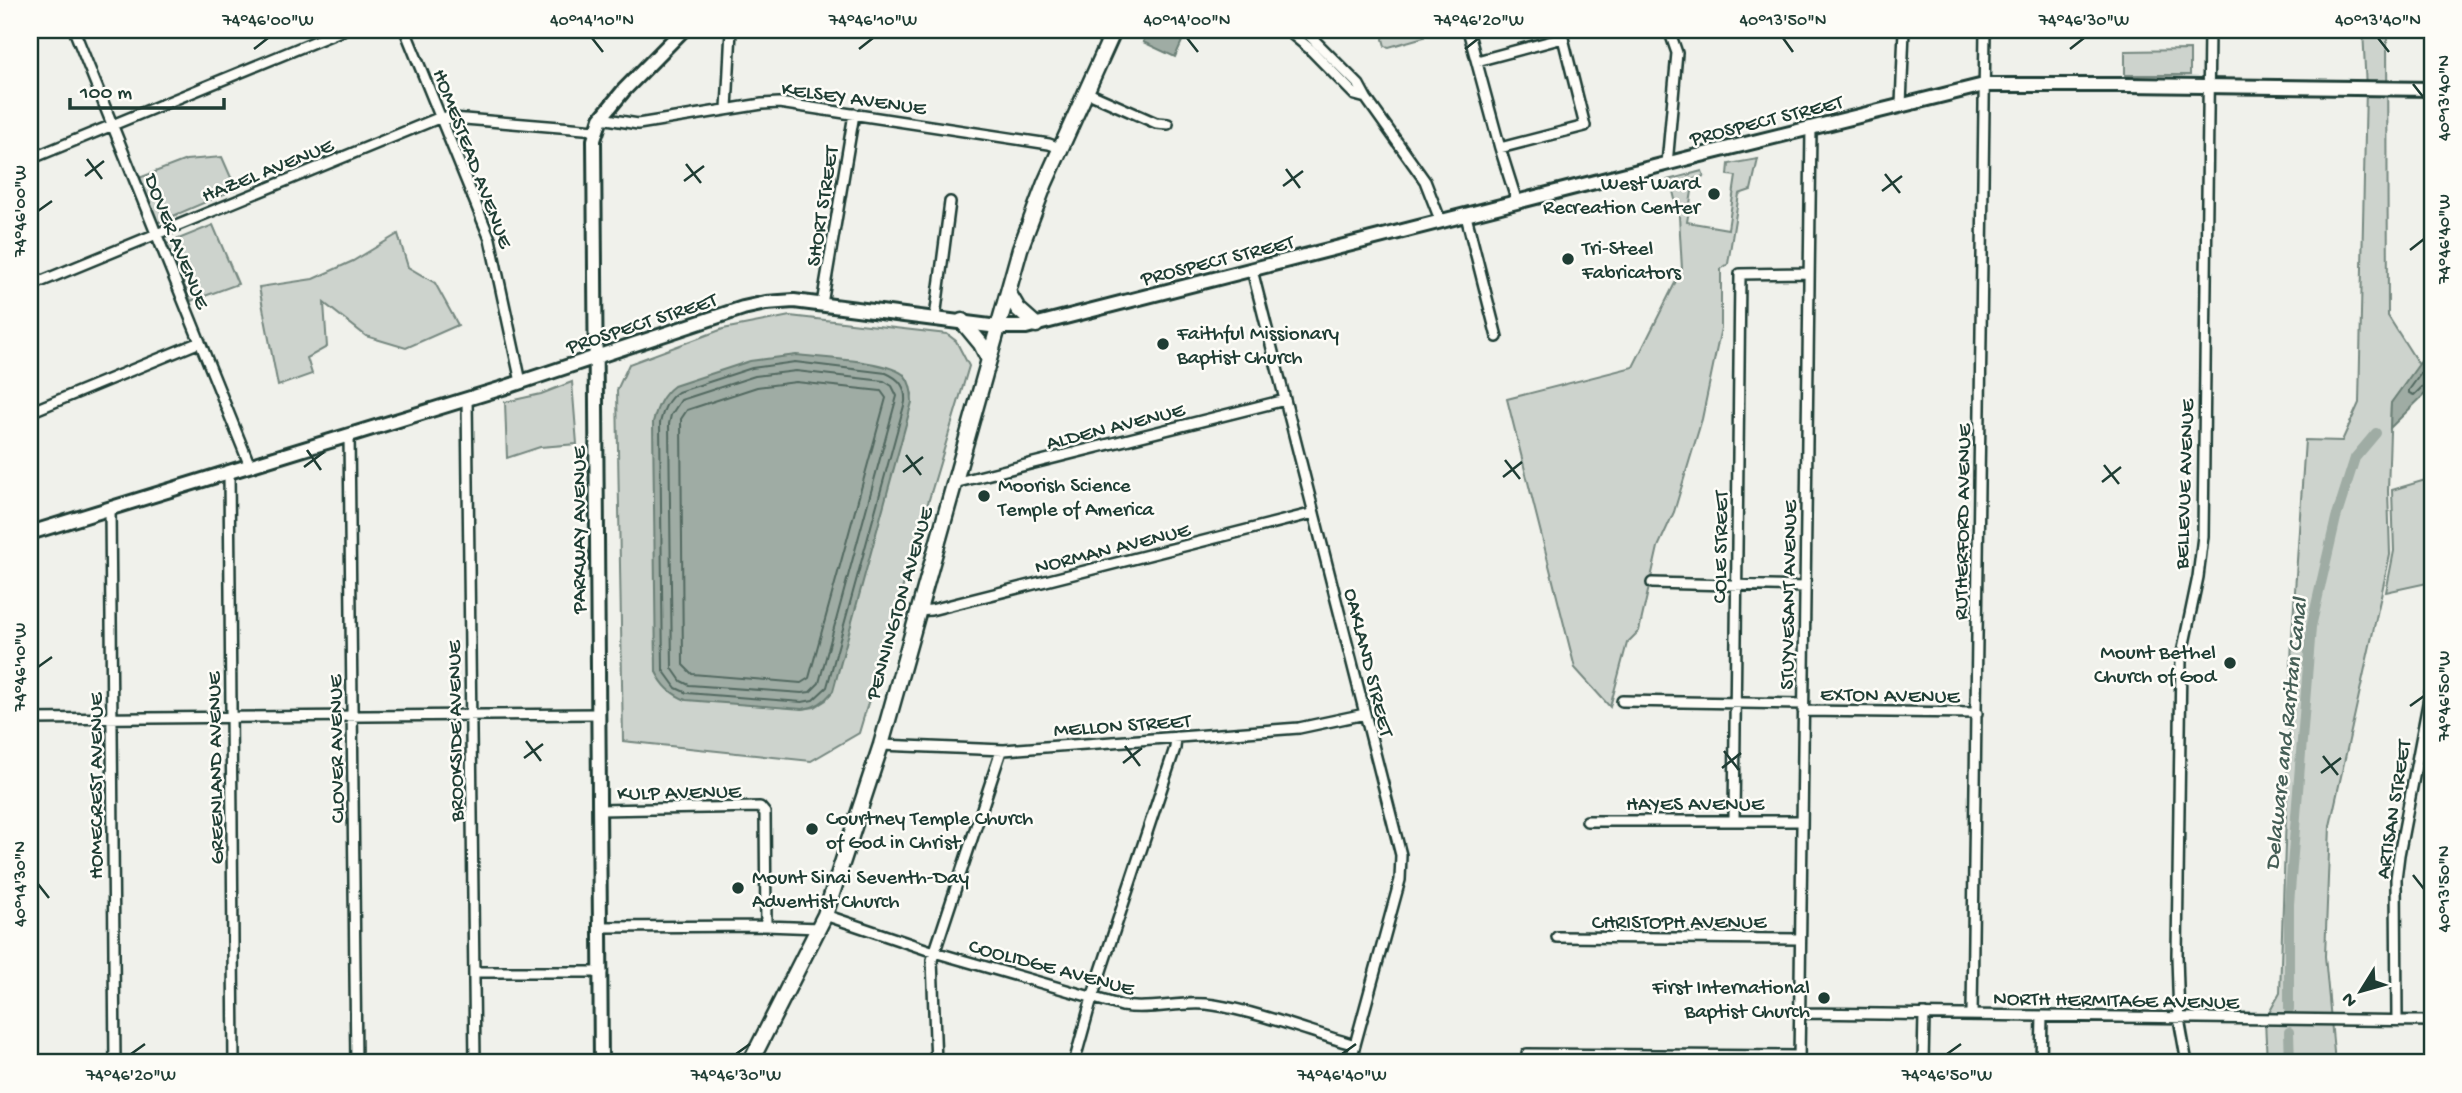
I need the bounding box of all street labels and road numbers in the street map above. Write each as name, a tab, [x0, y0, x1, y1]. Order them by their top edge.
street label: HOMESTEAD AVENUE	[425, 66, 517, 253]
street label: KELSEY AVENUE	[780, 78, 928, 123]
street label: PROSPECT STREET	[1687, 91, 1847, 154]
street label: HAZEL AVENUE	[199, 134, 339, 210]
street label: SHORT STREET	[803, 144, 846, 269]
street label: DOVER AVENUE	[136, 169, 213, 314]
street label: PROSPECT STREET	[1138, 231, 1298, 294]
street label: PROSPECT STREET	[563, 289, 722, 362]
street label: BELLEVUE AVENUE	[2171, 398, 2202, 571]
street label: ALDEN AVENUE	[1044, 399, 1188, 458]
street label: RUTHERFORD AVENUE	[1950, 423, 1979, 620]
street label: PARKWAY AVENUE	[569, 445, 594, 615]
street label: COLE STREET	[1709, 490, 1736, 604]
street label: STUYVESANT AVENUE	[1776, 499, 1805, 690]
street label: PENNINGTON AVENUE	[862, 504, 941, 704]
street label: NORMAN AVENUE	[1033, 519, 1194, 582]
street label: OAKLAND STREET	[1336, 586, 1397, 741]
street label: BROOKSIDE AVENUE	[443, 639, 472, 823]
street label: GREENLAND AVENUE	[203, 670, 232, 864]
street label: CLOVER AVENUE	[325, 674, 352, 823]
street label: EXTON AVENUE	[1820, 684, 1961, 711]
street label: HOMECREST AVENUE	[86, 692, 111, 879]
street label: MELLON STREET	[1053, 710, 1193, 745]
street label: ARTISAN STREET	[2372, 737, 2419, 881]
street label: KULP AVENUE	[617, 781, 742, 808]
street label: HAYES AVENUE	[1626, 794, 1765, 819]
street label: CHRISTOPH AVENUE	[1592, 912, 1767, 937]
street label: COOLIDGE AVENUE	[966, 935, 1138, 1004]
street label: NORTH HERMITAGE AVENUE	[1993, 988, 2240, 1017]

